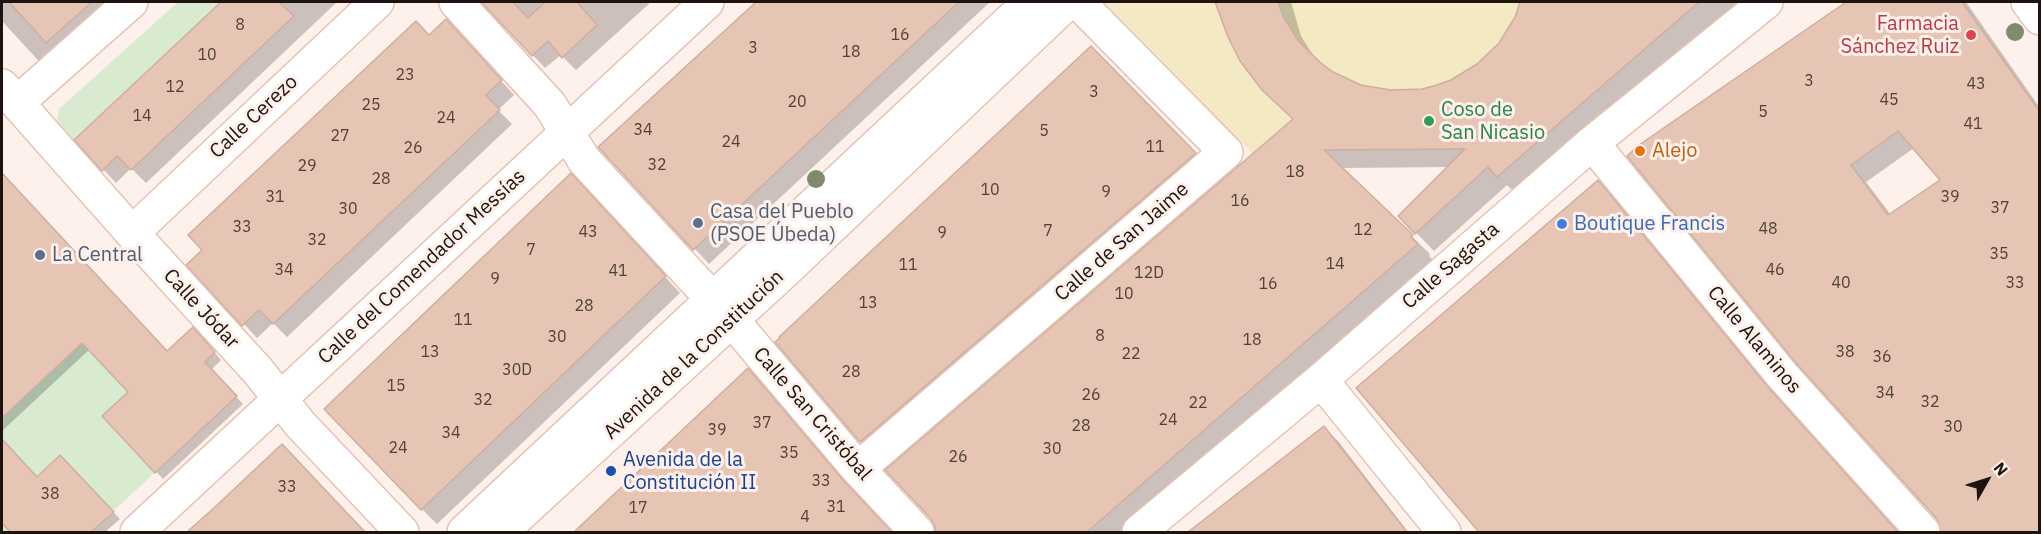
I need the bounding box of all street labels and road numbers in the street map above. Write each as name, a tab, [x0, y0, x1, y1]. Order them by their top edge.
street label: Calle Cerezo	[205, 70, 303, 164]
street label: Calle del Comendador Messías	[313, 164, 531, 370]
street label: Calle de San Jaime	[1050, 177, 1194, 307]
street label: Calle Sagasta	[1398, 217, 1504, 315]
street label: Calle Jódar	[158, 264, 244, 354]
street label: Avenida de la Constitución	[599, 265, 789, 445]
street label: Calle Alaminos	[1702, 281, 1806, 399]
street label: Calle San Cristóbal	[748, 343, 876, 485]

